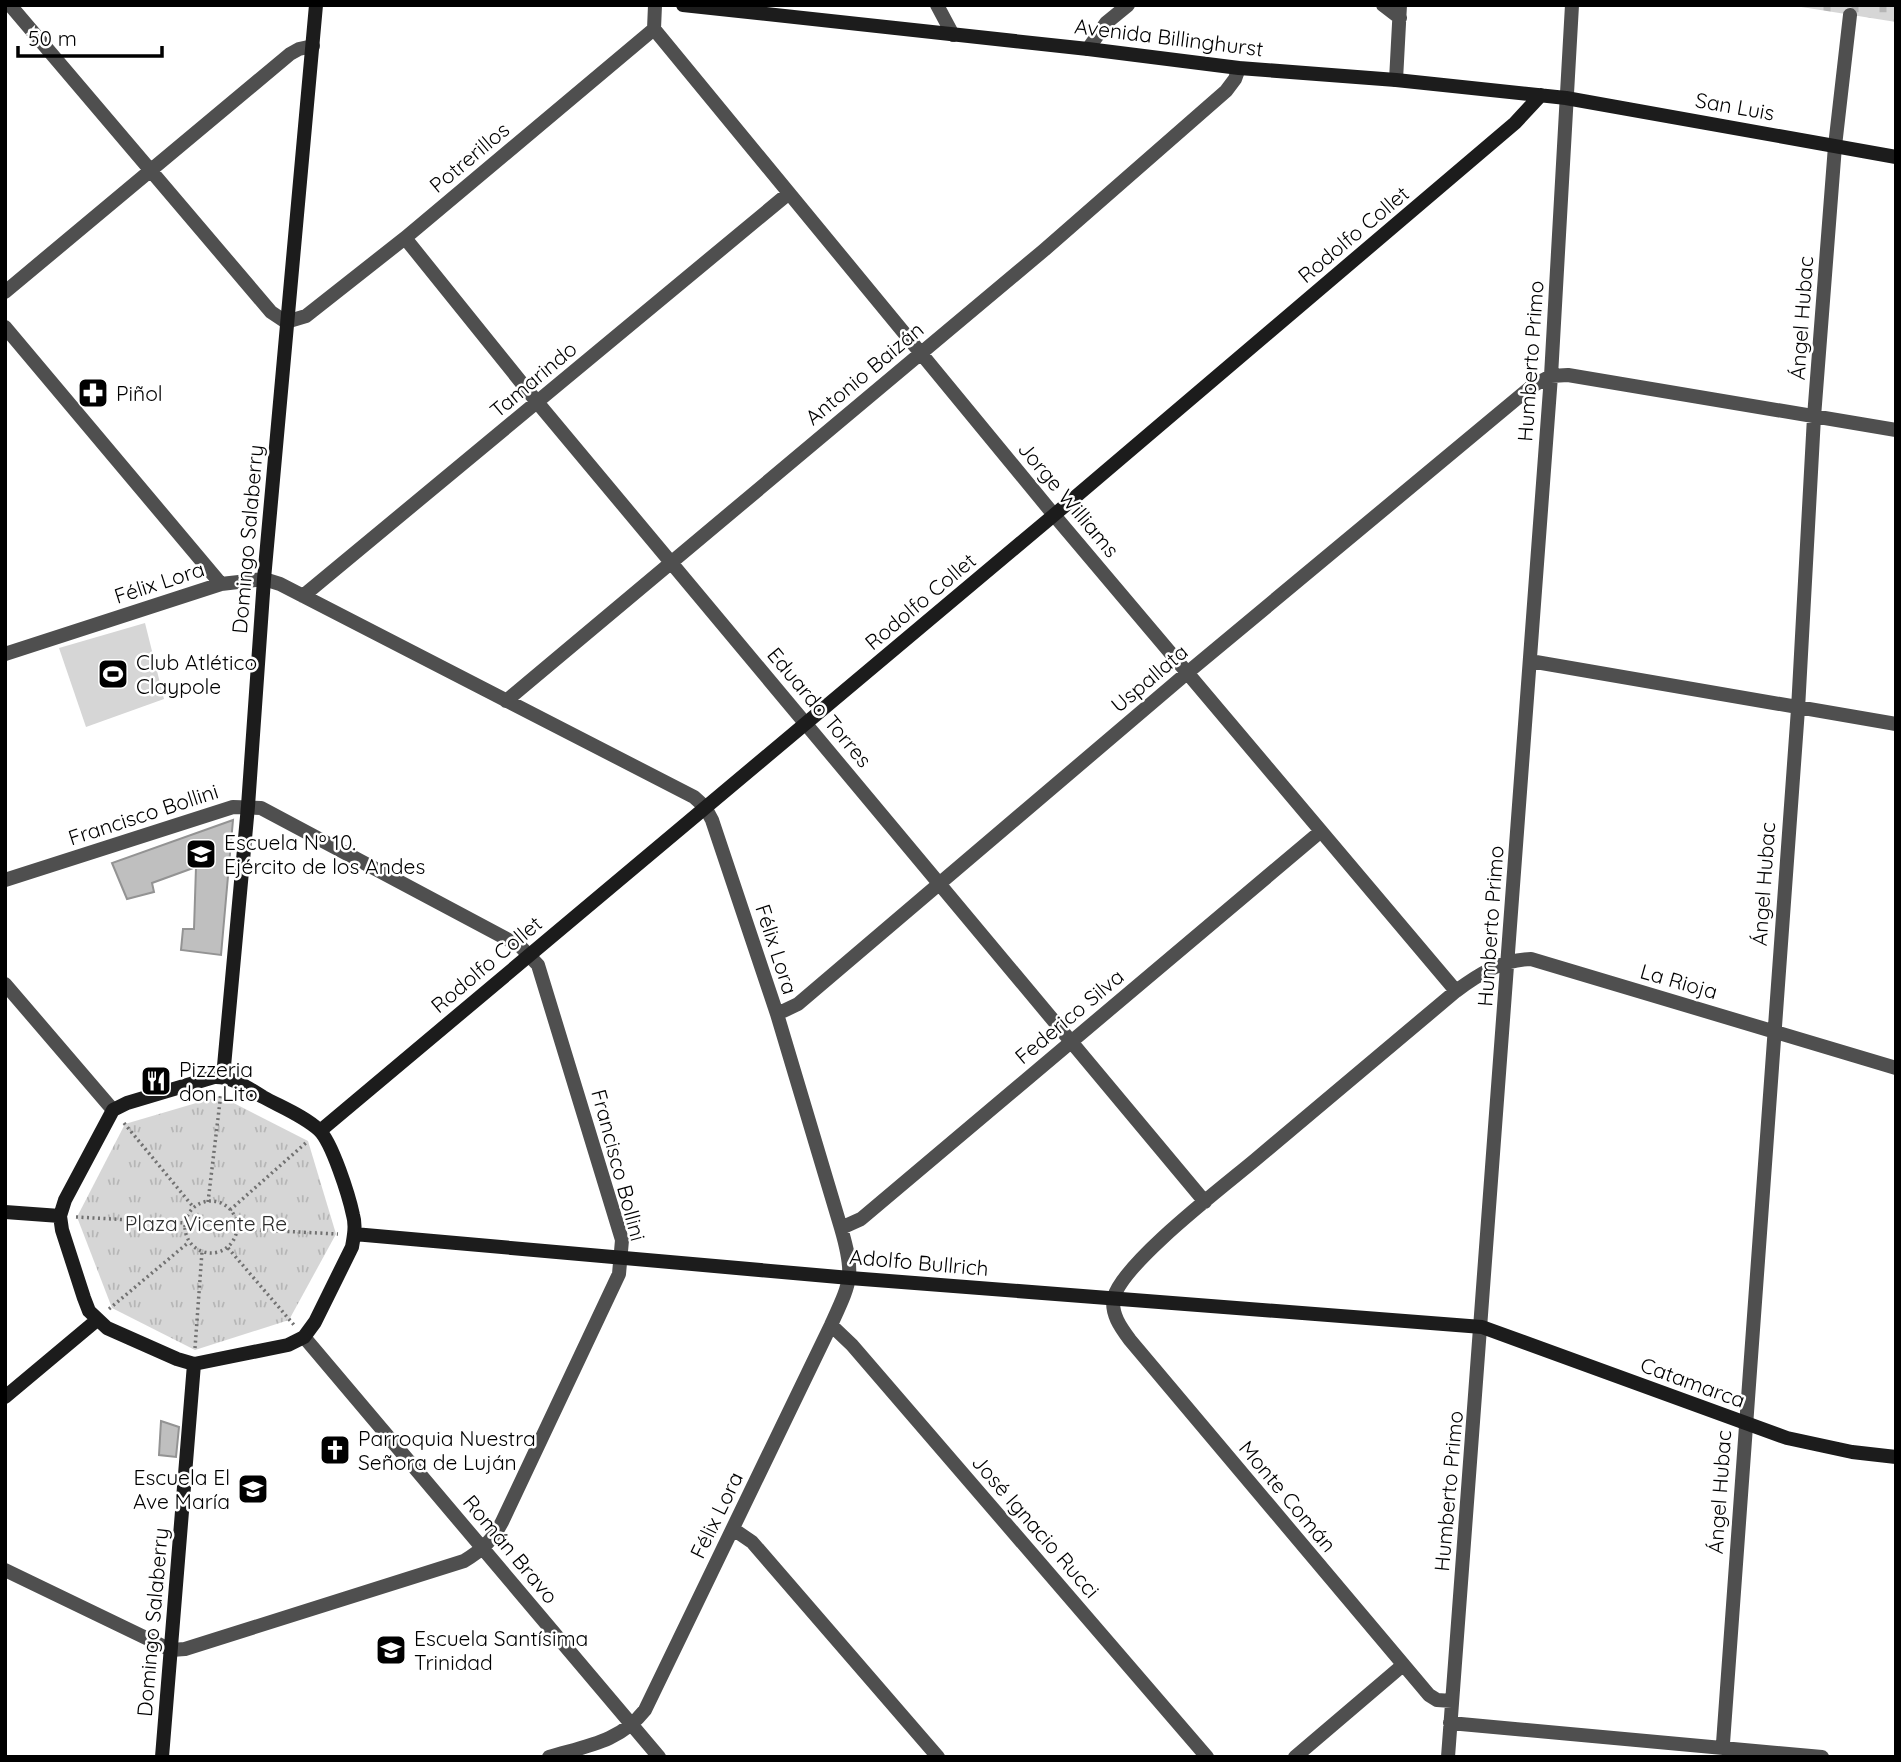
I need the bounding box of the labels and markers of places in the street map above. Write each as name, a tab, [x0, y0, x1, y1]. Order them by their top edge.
pharmacy icon: Piñol	[76, 376, 110, 410]
place label: Piñol	[116, 380, 163, 406]
place label: Club Atlético Claypole	[136, 649, 257, 699]
sports icon: Club Atlético Claypole	[96, 657, 130, 691]
place label: Escuela Nº 10. Ejército de los Andes	[224, 829, 425, 879]
school or university icon: Escuela Nº 10. Ejército de los Andes	[184, 837, 218, 871]
place label: Pizzeria don Lito	[179, 1056, 258, 1106]
restaurant icon: Pizzeria don Lito	[139, 1064, 173, 1098]
place label: Parroquia Nuestra Señora de Luján	[358, 1425, 536, 1475]
church icon: Parroquia Nuestra Señora de Luján	[318, 1433, 352, 1467]
place label: Escuela El Ave María	[133, 1464, 230, 1514]
school or university icon: Escuela El Ave María	[236, 1472, 270, 1506]
place label: Escuela Santísima Trinidad	[414, 1625, 588, 1675]
school or university icon: Escuela Santísima Trinidad	[374, 1633, 408, 1667]

